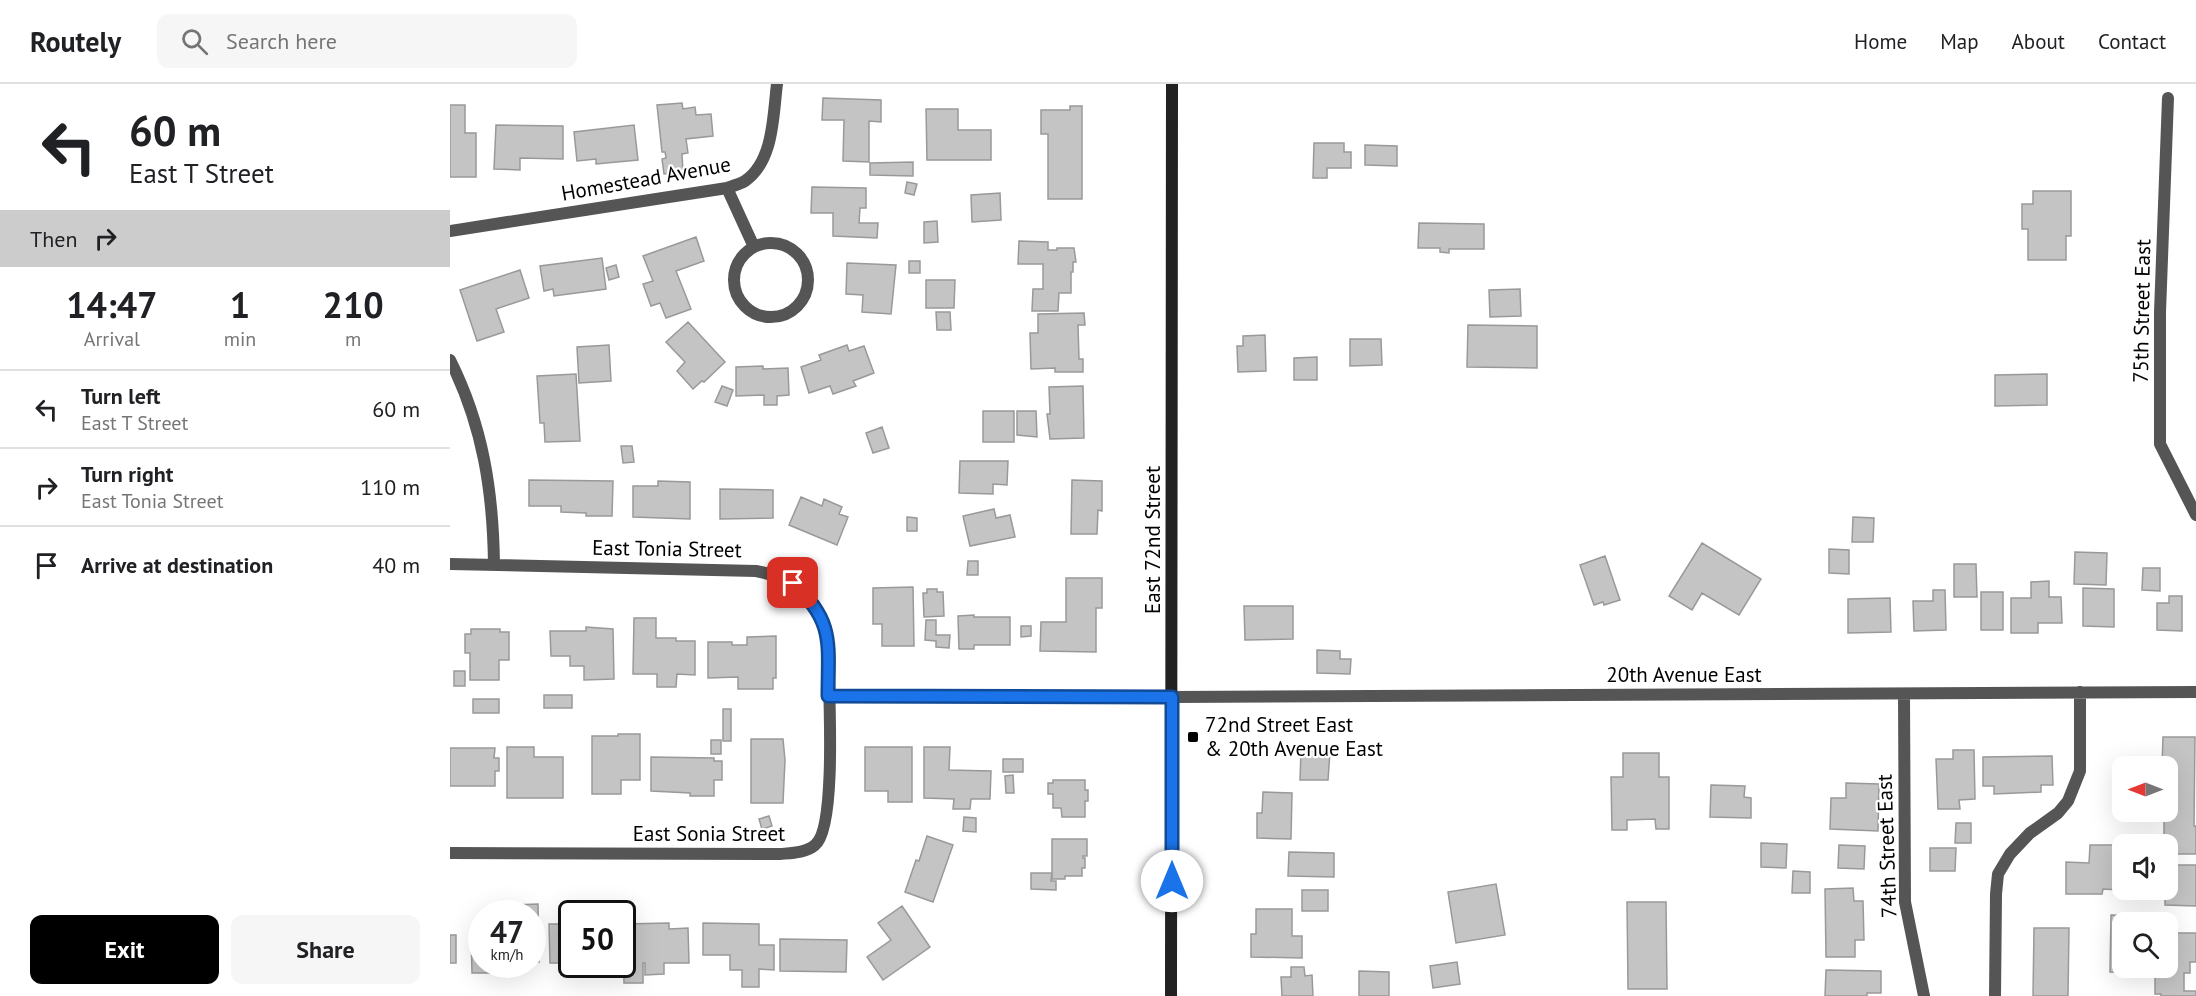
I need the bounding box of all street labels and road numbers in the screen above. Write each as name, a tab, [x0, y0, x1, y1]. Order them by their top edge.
street label: Homestead Avenue	[559, 150, 733, 207]
street label: 75th Street East	[2127, 239, 2156, 383]
street label: East 72nd Street	[1139, 466, 1166, 614]
street label: East Tonia Street	[592, 534, 742, 563]
street label: 20th Avenue East	[1606, 661, 1762, 688]
street label: 74th Street East	[1870, 774, 1903, 918]
street label: East Sonia Street	[633, 820, 785, 847]

